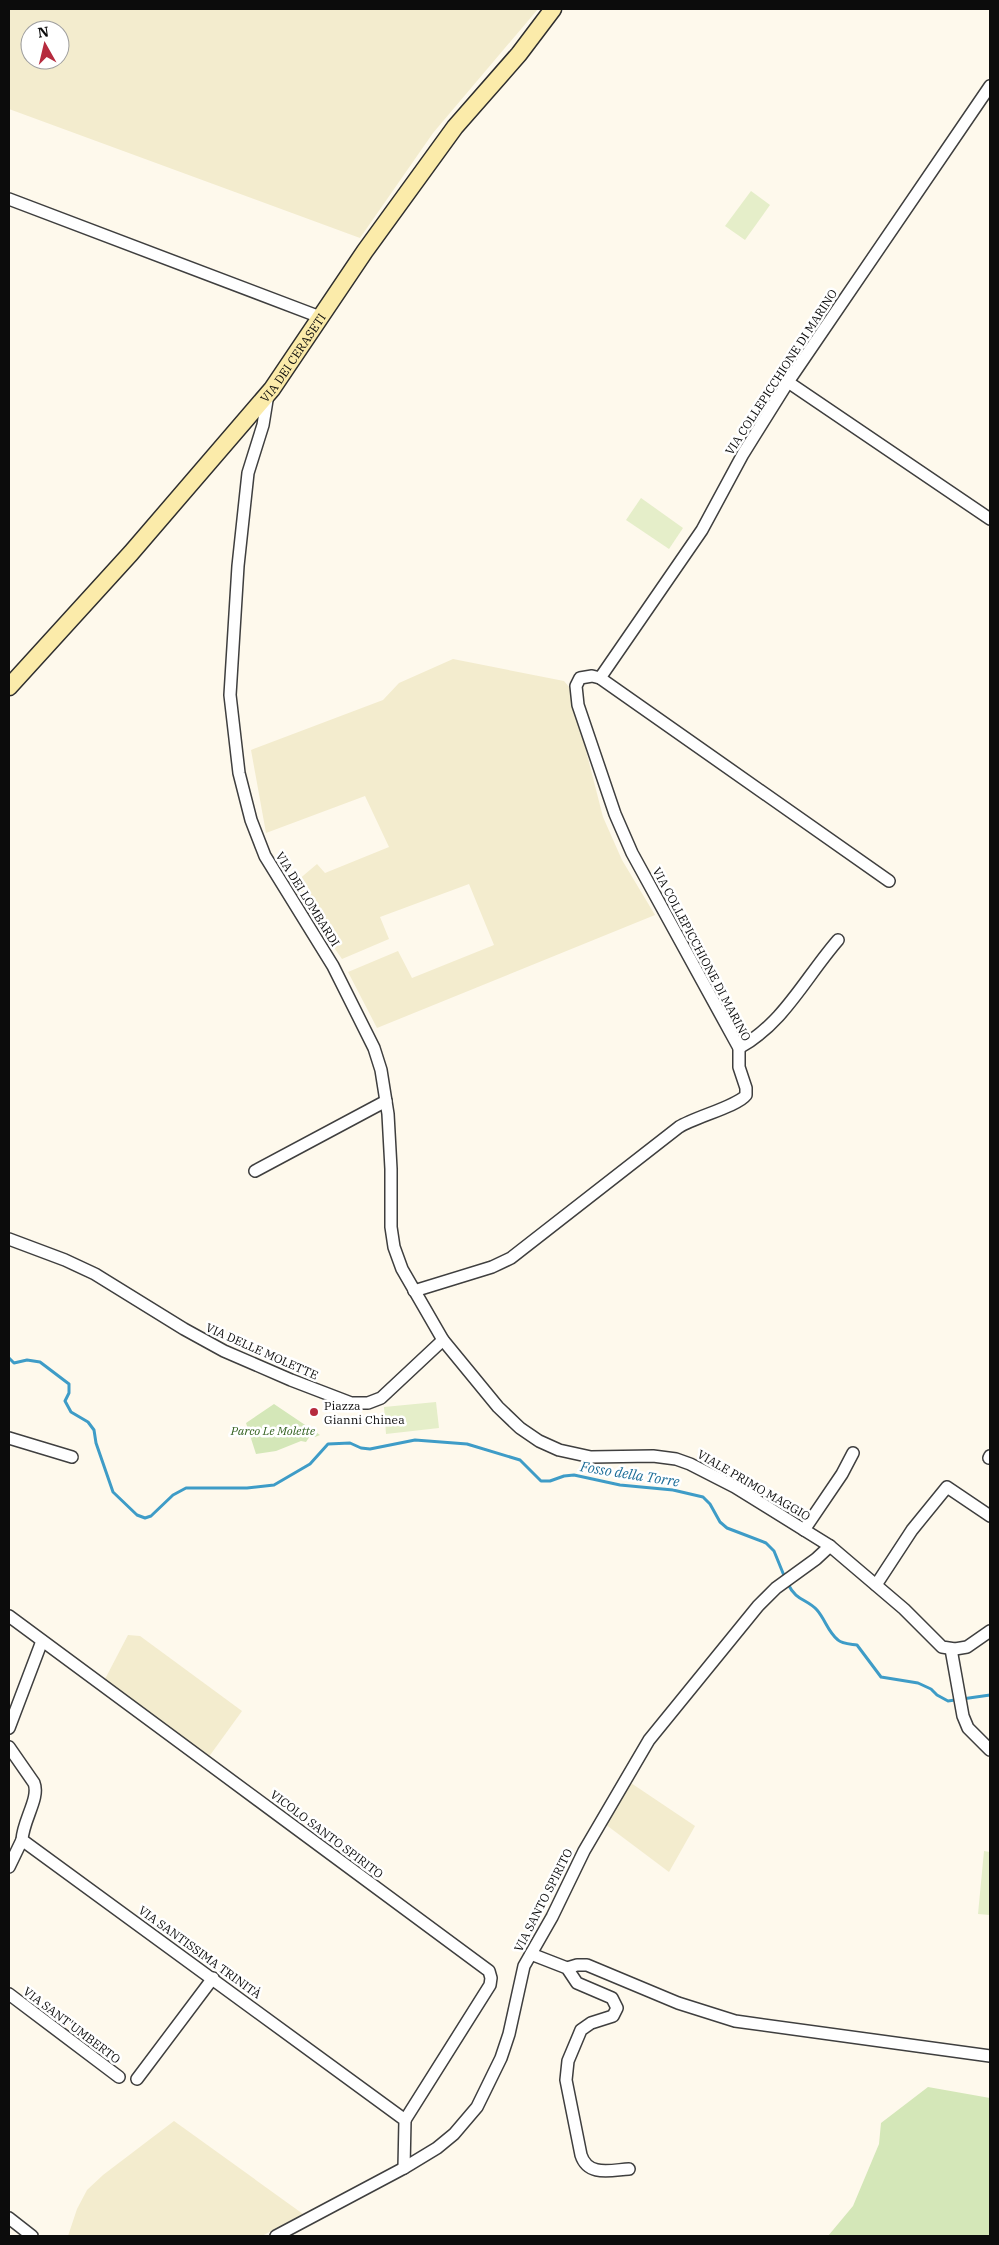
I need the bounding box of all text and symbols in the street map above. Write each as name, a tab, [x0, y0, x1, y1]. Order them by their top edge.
north arrow	[20, 20, 70, 70]
text: N	[36, 22, 50, 42]
street label: VIA COLLEPICCHIONE DI MARINO	[722, 286, 840, 458]
street label: VIA DEI CERASETI	[257, 310, 329, 405]
street label: VIA DEI LOMBARDI	[273, 849, 343, 949]
street label: VIA COLLEPICCHIONE DI MARINO	[650, 865, 754, 1043]
street label: VIA DELLE MOLETTE	[203, 1319, 321, 1383]
place label: Piazza Gianni Chinea	[324, 1398, 405, 1427]
marker: Piazza Gianni Chinea	[308, 1406, 320, 1418]
park label: Parco Le Molette	[230, 1423, 316, 1438]
street label: VIALE PRIMO MAGGIO	[695, 1446, 813, 1524]
water label: Fosso della Torre	[578, 1457, 682, 1491]
street label: VICOLO SANTO SPIRITO	[268, 1787, 386, 1881]
street label: VIA SANTO SPIRITO	[510, 1846, 576, 1954]
street label: VIA SANTISSIMA TRINITÀ	[136, 1902, 265, 2002]
street label: VIA SANT'UMBERTO	[20, 1984, 124, 2066]

